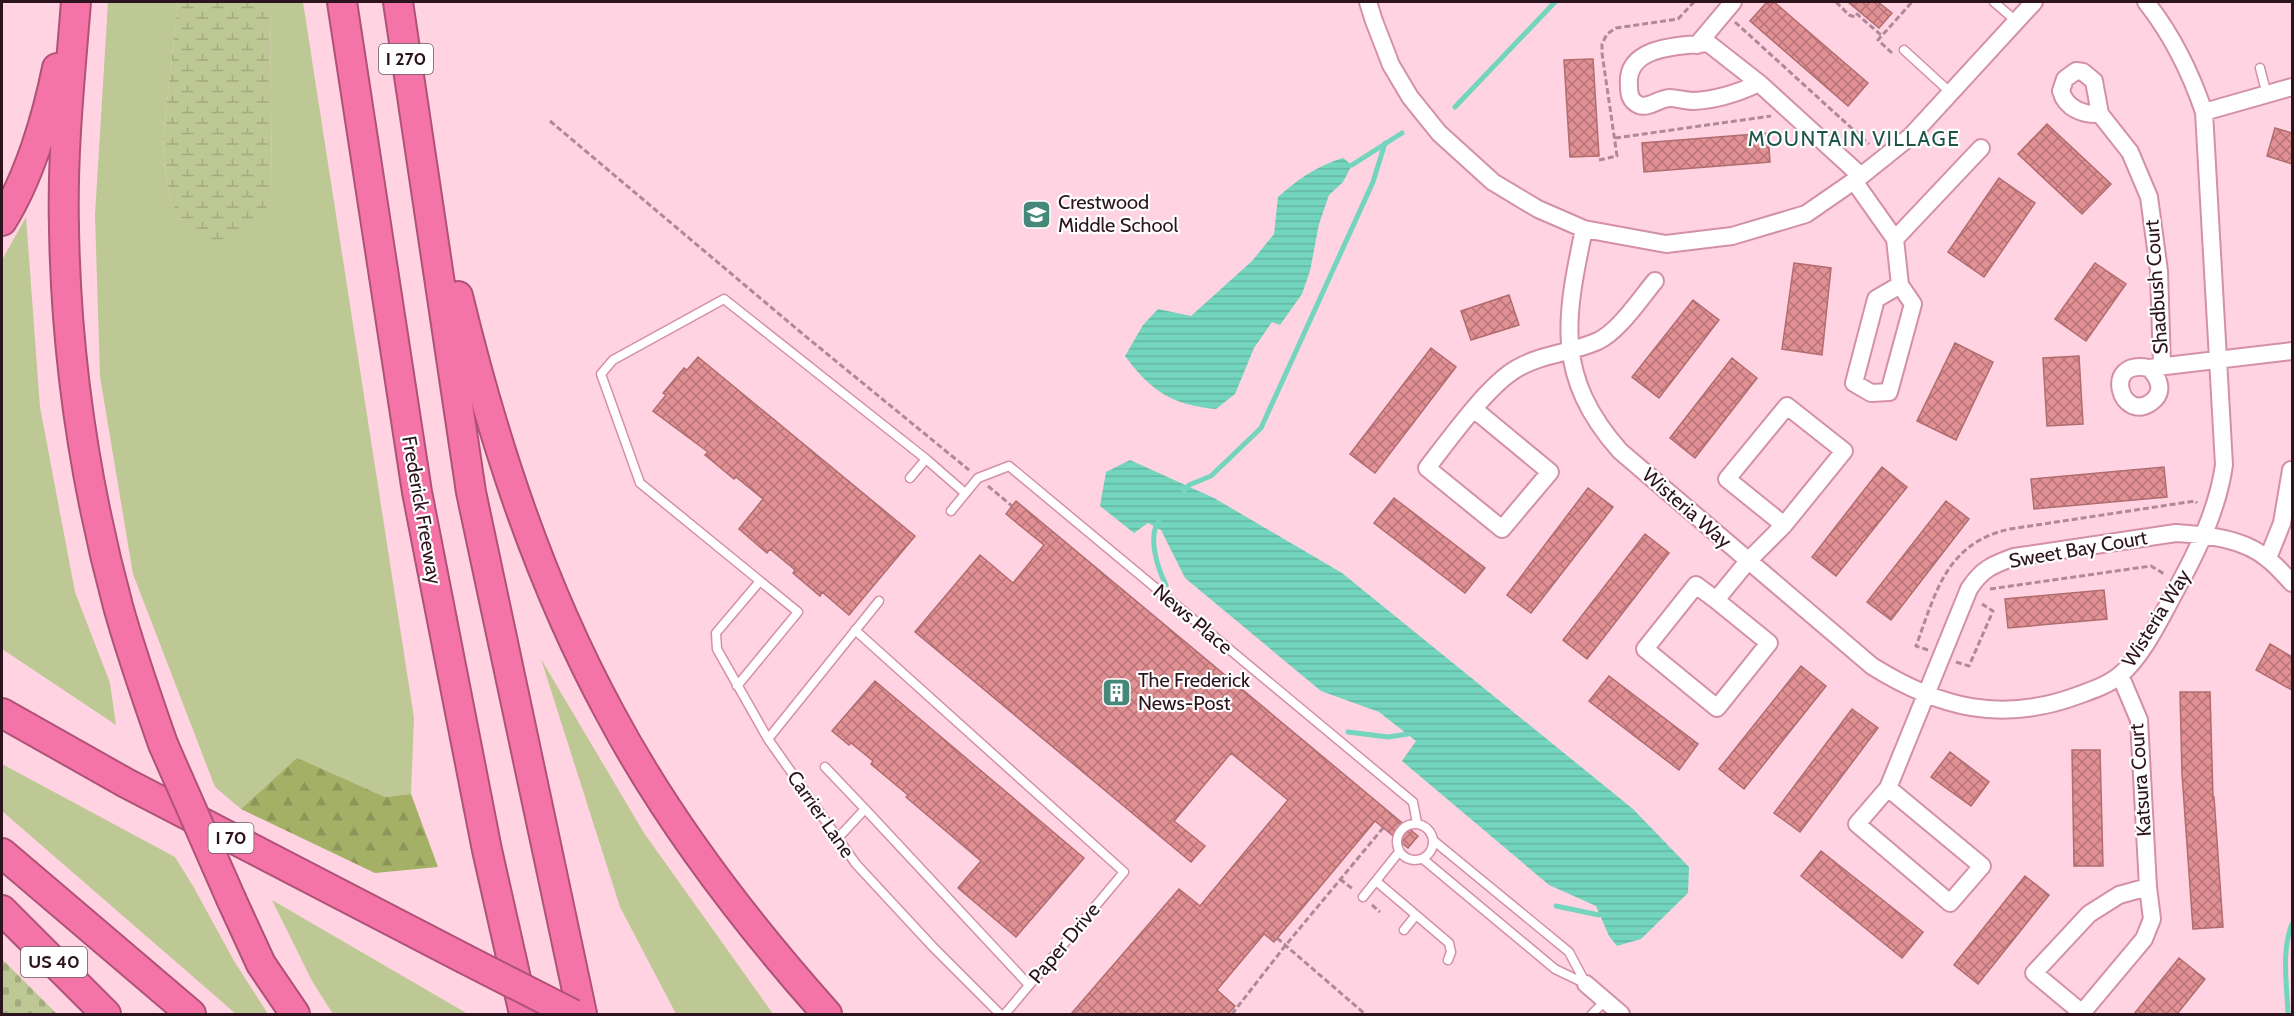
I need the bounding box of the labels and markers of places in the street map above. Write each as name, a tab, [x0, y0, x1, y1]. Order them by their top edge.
place label: Crestwood Middle School	[1058, 190, 1178, 237]
school or university icon: Crestwood Middle School	[1021, 198, 1053, 230]
place label: The Frederick News-Post	[1138, 668, 1250, 715]
building icon: The Frederick News-Post	[1101, 676, 1133, 708]

